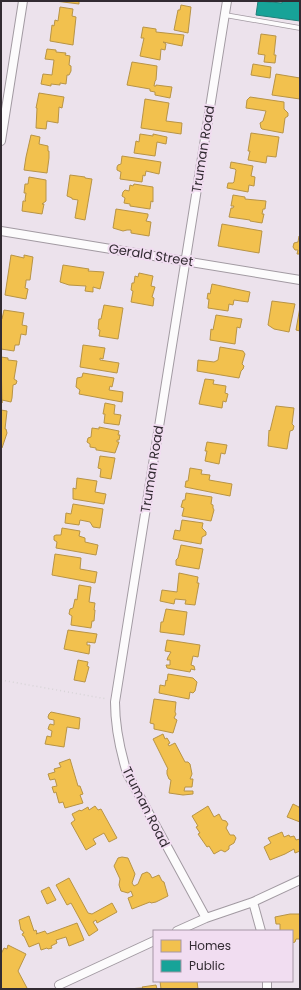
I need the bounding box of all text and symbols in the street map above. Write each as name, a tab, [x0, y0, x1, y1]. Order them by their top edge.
street label: Truman Road	[187, 104, 219, 194]
street label: Gerald Street	[107, 239, 195, 271]
street label: Truman Road	[136, 424, 168, 514]
street label: Truman Road	[118, 763, 174, 851]
legend	[153, 930, 293, 982]
text: Homes	[189, 937, 231, 954]
text: Public	[189, 957, 225, 974]

